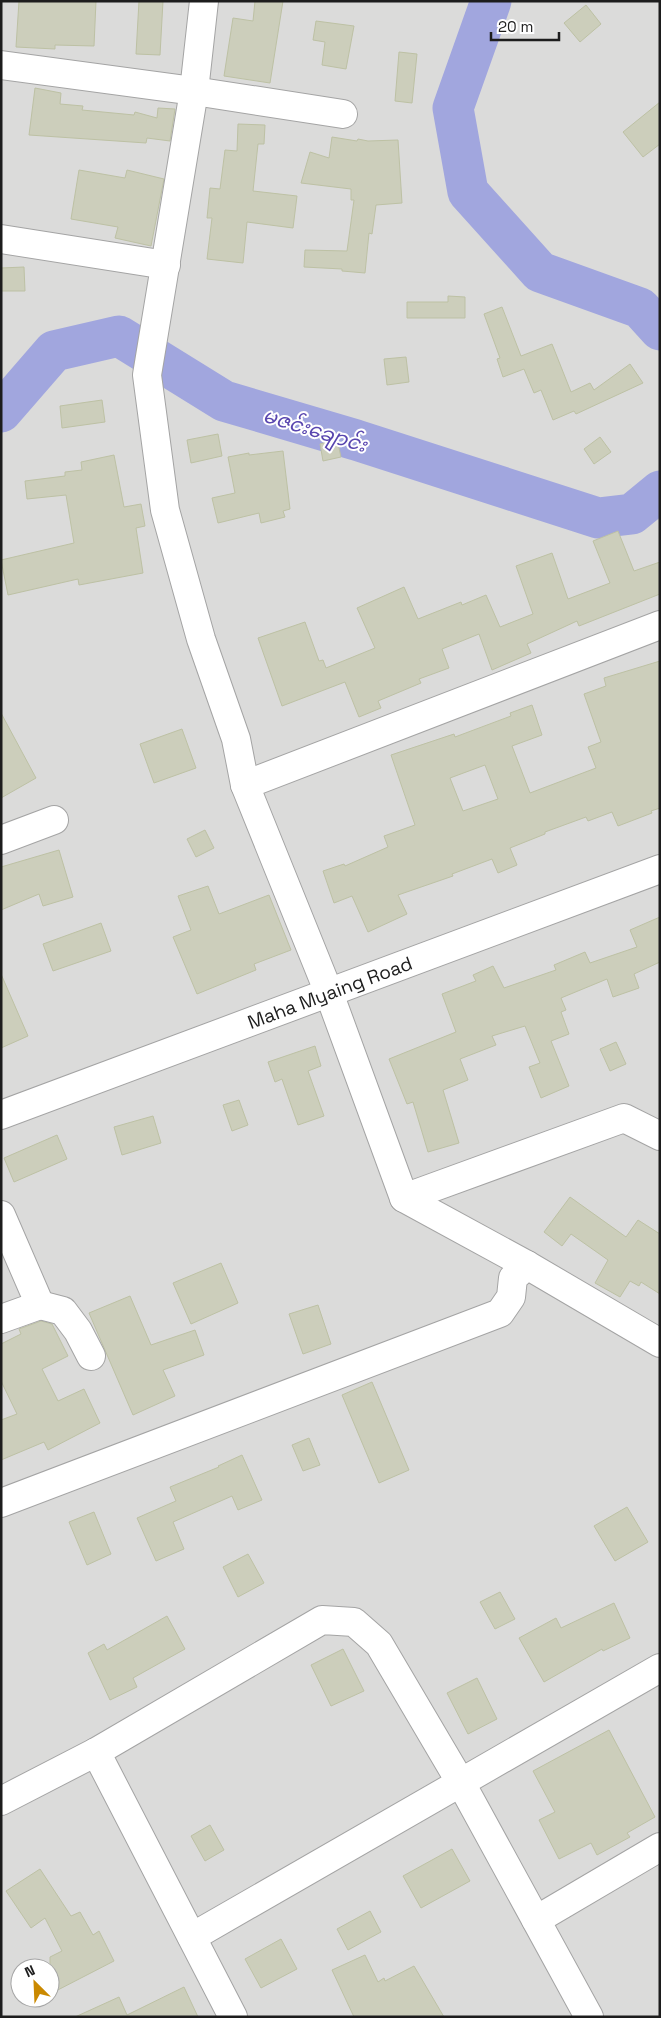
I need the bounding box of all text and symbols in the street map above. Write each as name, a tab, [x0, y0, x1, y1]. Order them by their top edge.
scale bar	[491, 10, 558, 42]
text: 20 m	[498, 17, 533, 36]
water label: မဇင်းချောင်း	[259, 401, 371, 462]
street label: Maha Myaing Road	[244, 950, 416, 1034]
north arrow	[10, 1958, 60, 2008]
text: N	[22, 1961, 38, 1981]

